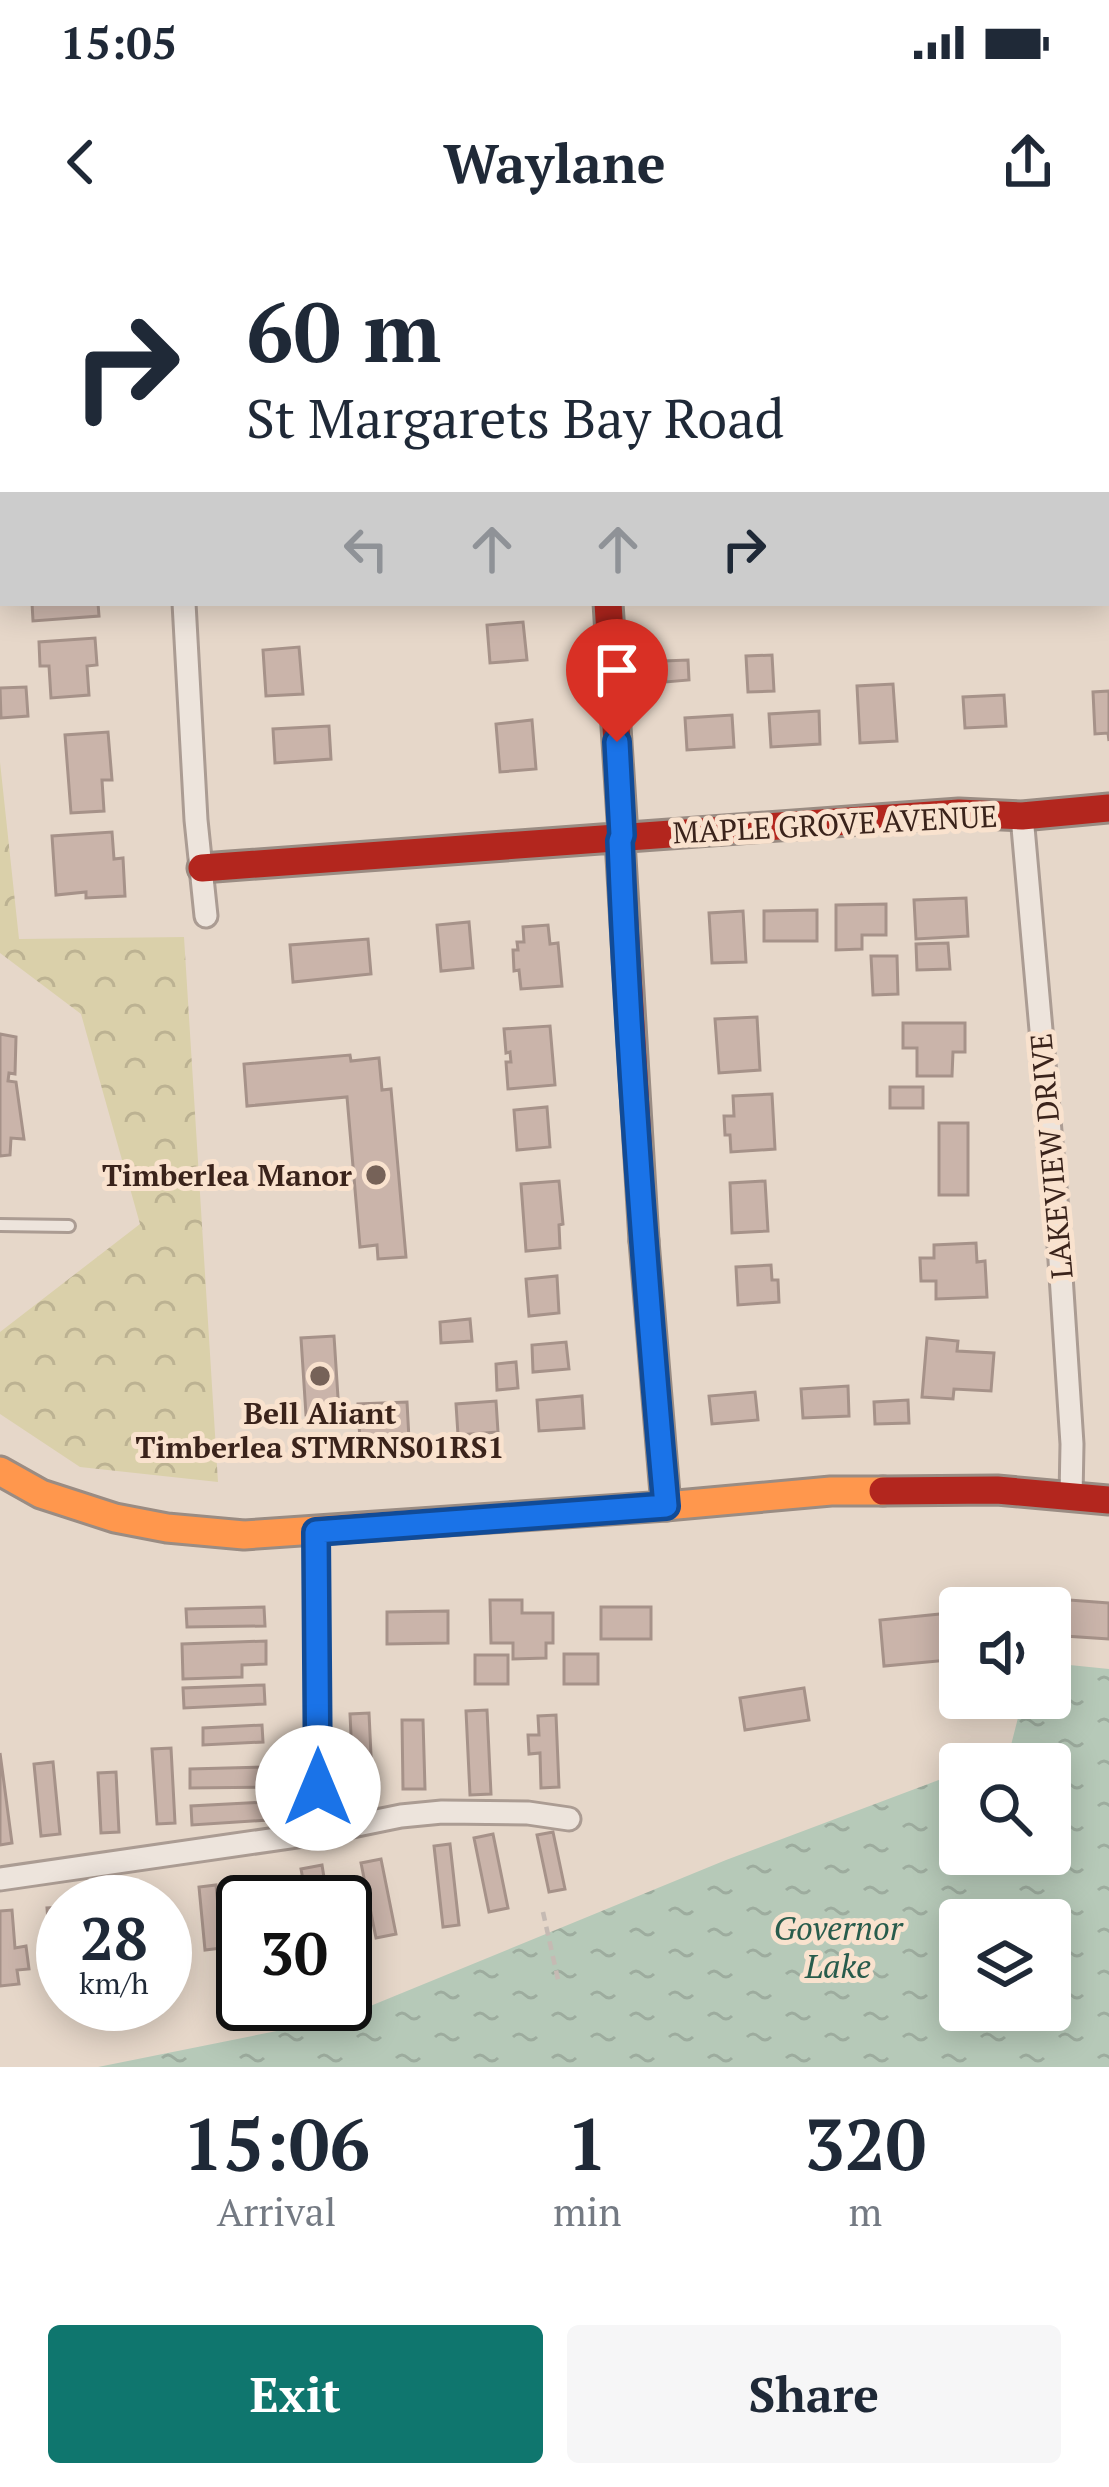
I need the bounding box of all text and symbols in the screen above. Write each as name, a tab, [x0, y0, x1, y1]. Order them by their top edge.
text: 15:05	[60, 12, 177, 72]
text: Waylane	[443, 127, 666, 198]
icon: back	[48, 129, 114, 195]
icon: share	[995, 129, 1061, 195]
text: 60 m	[246, 275, 441, 386]
icon: right	[48, 288, 204, 444]
text: St Margarets Bay Road	[246, 382, 784, 453]
icon: left	[333, 516, 399, 582]
icon: ahead	[459, 516, 525, 582]
icon: ahead	[585, 516, 651, 582]
icon: right	[711, 516, 777, 582]
pin	[566, 619, 668, 742]
icon: arrive	[584, 637, 650, 703]
street label: MAPLE GROVE AVENUE	[672, 796, 998, 852]
street label: LAKEVIEW DRIVE	[1020, 1031, 1082, 1281]
place label: Timberlea Manor	[102, 1155, 352, 1195]
marker: Timberlea Manor	[363, 1162, 389, 1188]
marker: Bell Aliant Timberlea STMRNS01RS1	[307, 1363, 333, 1389]
place label: Bell Aliant Timberlea STMRNS01RS1	[136, 1393, 504, 1467]
map controls	[939, 1587, 1071, 2031]
button: sound	[939, 1587, 1071, 1719]
position arrow	[255, 1725, 381, 1851]
button: search	[939, 1743, 1071, 1875]
speed limit sign: 30	[216, 1875, 372, 2031]
text: 28	[80, 1898, 148, 1977]
button: layers	[939, 1899, 1071, 2031]
water label: Governor Lake	[774, 1906, 904, 1987]
text: km/h	[79, 1963, 149, 2003]
text: 15:06	[183, 2095, 370, 2191]
text: 1	[567, 2095, 608, 2191]
text: 320	[804, 2095, 926, 2191]
text: Arrival	[217, 2185, 336, 2237]
text: min	[553, 2185, 621, 2237]
text: m	[848, 2185, 882, 2237]
button: Exit	[48, 2325, 543, 2463]
button: Share	[567, 2325, 1061, 2463]

